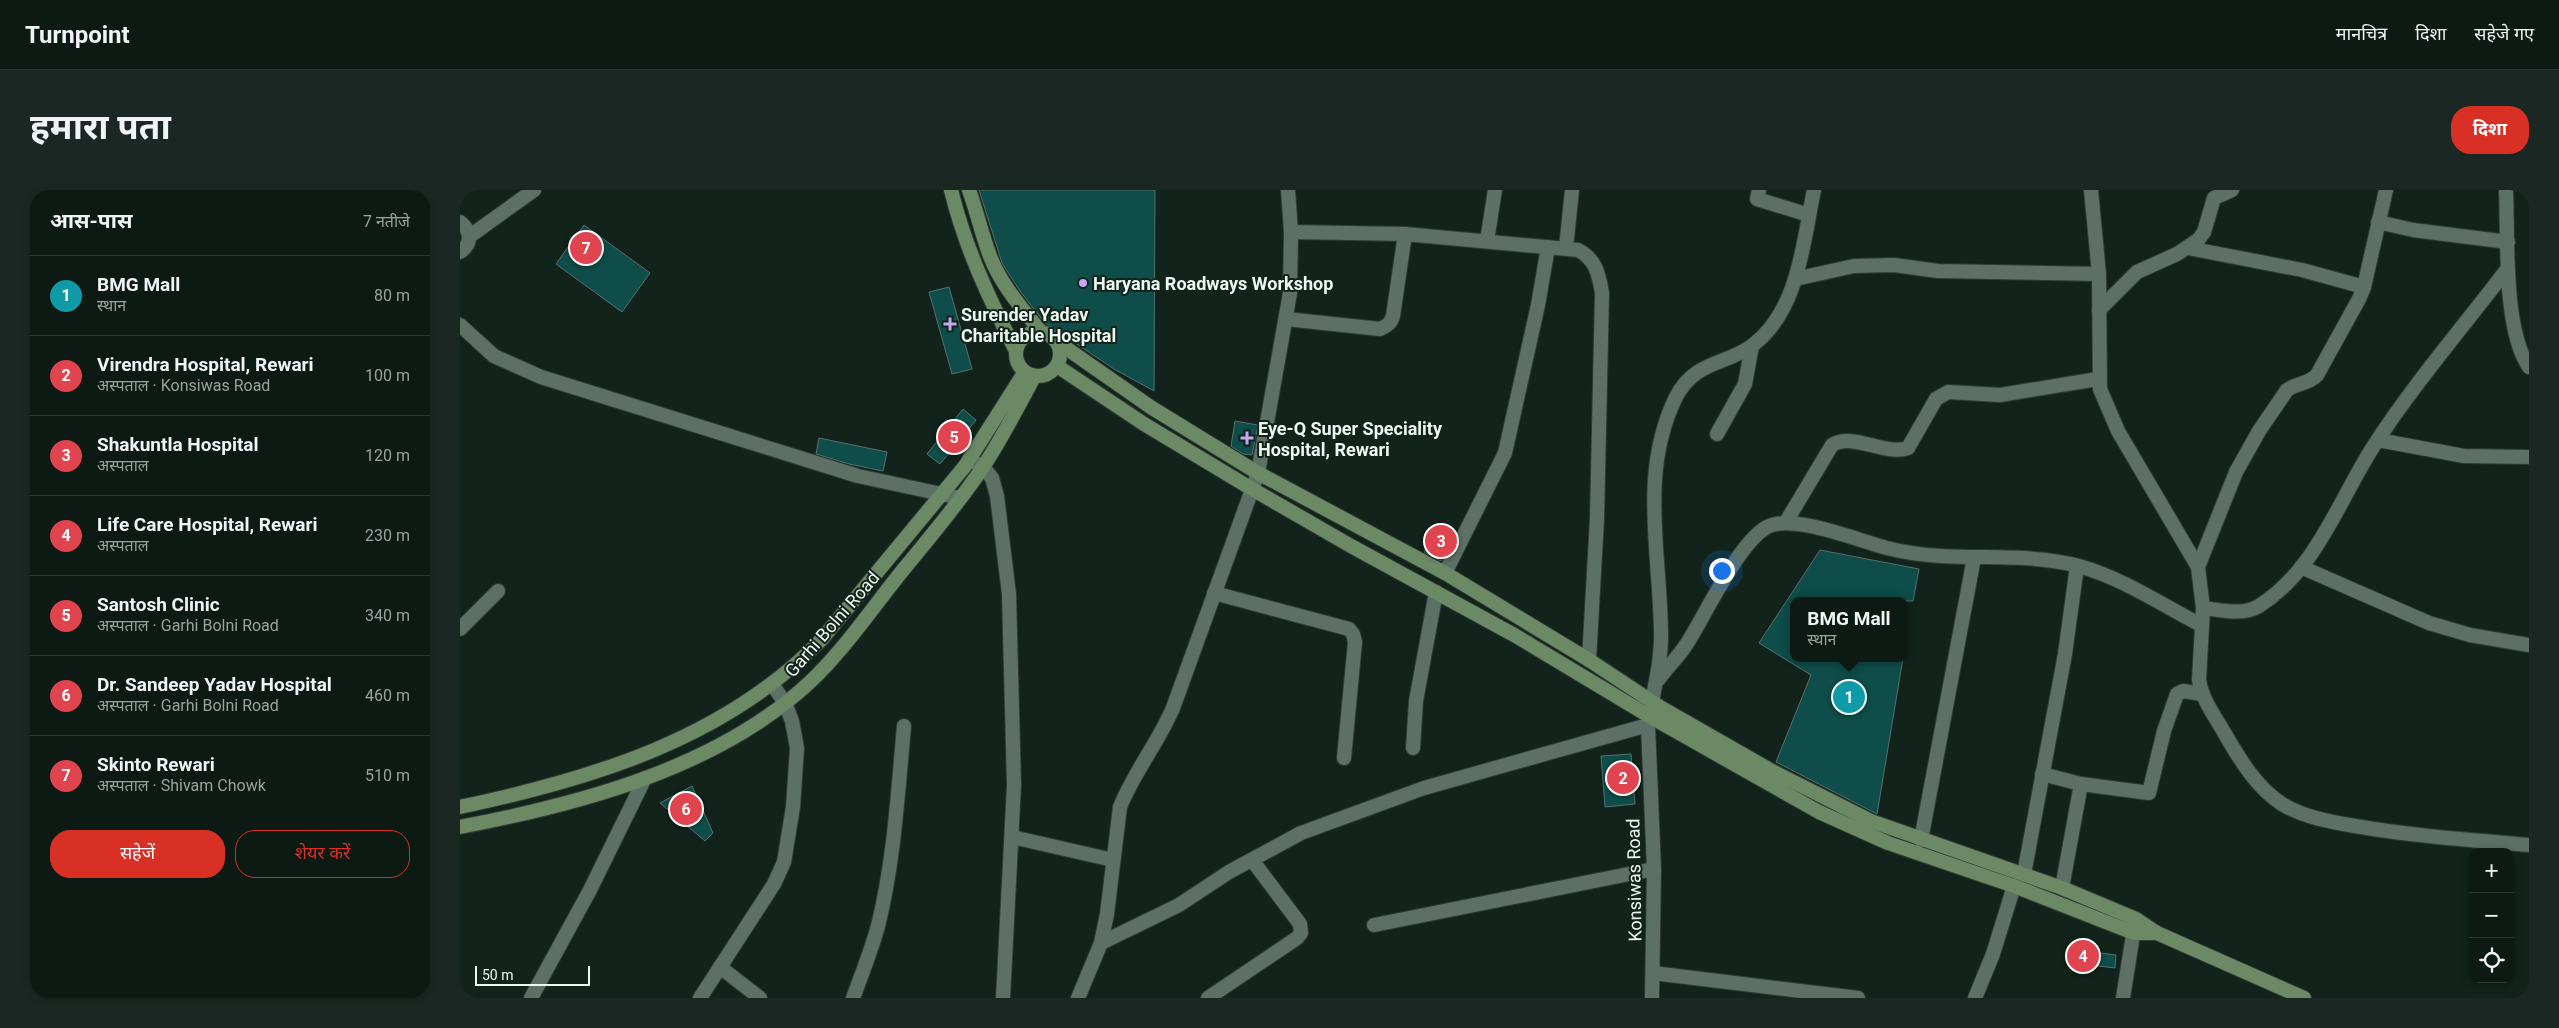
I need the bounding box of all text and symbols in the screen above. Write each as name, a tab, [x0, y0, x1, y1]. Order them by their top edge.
text: Turnpoint	[25, 21, 130, 49]
text: मानचित्र	[2336, 23, 2387, 44]
text: दिशा	[2415, 23, 2446, 44]
text: सहेजे गए	[2474, 23, 2534, 44]
button: दिशा	[2451, 106, 2529, 154]
text: हमारा पता	[30, 107, 171, 148]
text: आस-पास	[50, 209, 132, 233]
text: 7 नतीजे	[363, 212, 410, 231]
pin: 7	[570, 229, 602, 267]
text: BMG Mall	[97, 273, 180, 296]
place label: Haryana Roadways Workshop	[1093, 273, 1333, 294]
marker: Haryana Roadways Workshop	[1077, 277, 1089, 289]
text: 1	[61, 286, 71, 305]
text: 80 m	[374, 286, 410, 305]
text: स्थान	[97, 296, 126, 315]
place label: Surender Yadav Charitable Hospital	[961, 304, 1116, 346]
marker: Surender Yadav Charitable Hospital	[943, 317, 957, 331]
text: Virendra Hospital, Rewari	[97, 353, 314, 376]
text: 2	[61, 366, 71, 385]
text: 100 m	[365, 366, 410, 385]
text: अस्पताल · Konsiwas Road	[97, 376, 270, 395]
pin: 5	[938, 418, 970, 456]
place label: Eye-Q Super Speciality Hospital, Rewari	[1258, 418, 1443, 460]
marker: Eye-Q Super Speciality Hospital, Rewari	[1240, 431, 1254, 445]
text: Shakuntla Hospital	[97, 433, 259, 456]
text: 3	[61, 446, 71, 465]
text: 120 m	[365, 446, 410, 465]
text: अस्पताल	[97, 456, 149, 475]
text: Life Care Hospital, Rewari	[97, 513, 317, 536]
pin: 3	[1425, 522, 1457, 560]
text: 4	[61, 526, 71, 545]
text: 230 m	[365, 526, 410, 545]
text: अस्पताल	[97, 536, 149, 555]
your location	[1709, 558, 1735, 584]
street label: Garhi Bolni Road	[780, 567, 884, 681]
text: Santosh Clinic	[97, 593, 220, 616]
popup	[1790, 597, 1908, 662]
text: 5	[61, 606, 71, 625]
text: 340 m	[365, 606, 410, 625]
text: BMG Mall	[1807, 607, 1891, 630]
text: अस्पताल · Garhi Bolni Road	[97, 616, 279, 635]
text: स्थान	[1807, 630, 1837, 649]
text: Dr. Sandeep Yadav Hospital	[97, 673, 332, 696]
pin: 1	[1833, 678, 1865, 716]
text: 6	[61, 686, 71, 705]
text: 460 m	[365, 686, 410, 705]
text: अस्पताल · Garhi Bolni Road	[97, 696, 279, 715]
text: Skinto Rewari	[97, 753, 215, 776]
pin: 2	[1607, 759, 1639, 797]
text: 7	[61, 766, 71, 785]
text: 510 m	[365, 766, 410, 785]
text: अस्पताल · Shivam Chowk	[97, 776, 266, 795]
pin: 6	[670, 790, 702, 828]
street label: Konsiwas Road	[1622, 818, 1646, 942]
button: सहेजें	[50, 830, 225, 878]
button: शेयर करें	[235, 830, 410, 878]
map controls	[2469, 848, 2514, 983]
button: +	[2469, 848, 2514, 893]
button: −	[2469, 893, 2514, 938]
pin: 4	[2067, 937, 2099, 975]
button: locate	[2469, 938, 2514, 983]
scale bar	[475, 963, 590, 986]
text: 50 m	[482, 967, 514, 983]

